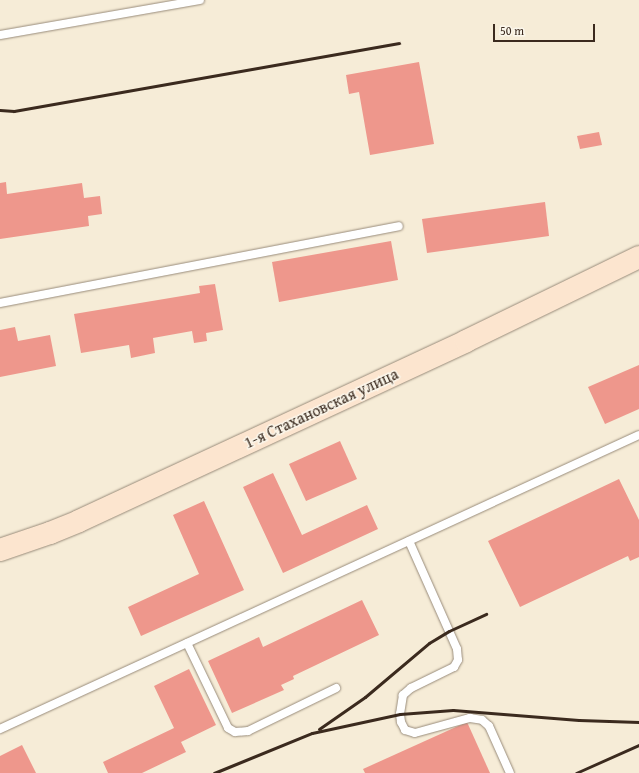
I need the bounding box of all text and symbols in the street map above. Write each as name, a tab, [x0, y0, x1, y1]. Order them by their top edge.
scale bar	[495, 16, 597, 42]
text: 50 m	[500, 22, 524, 39]
street label: 1-я Стахановская улица	[241, 364, 401, 452]

